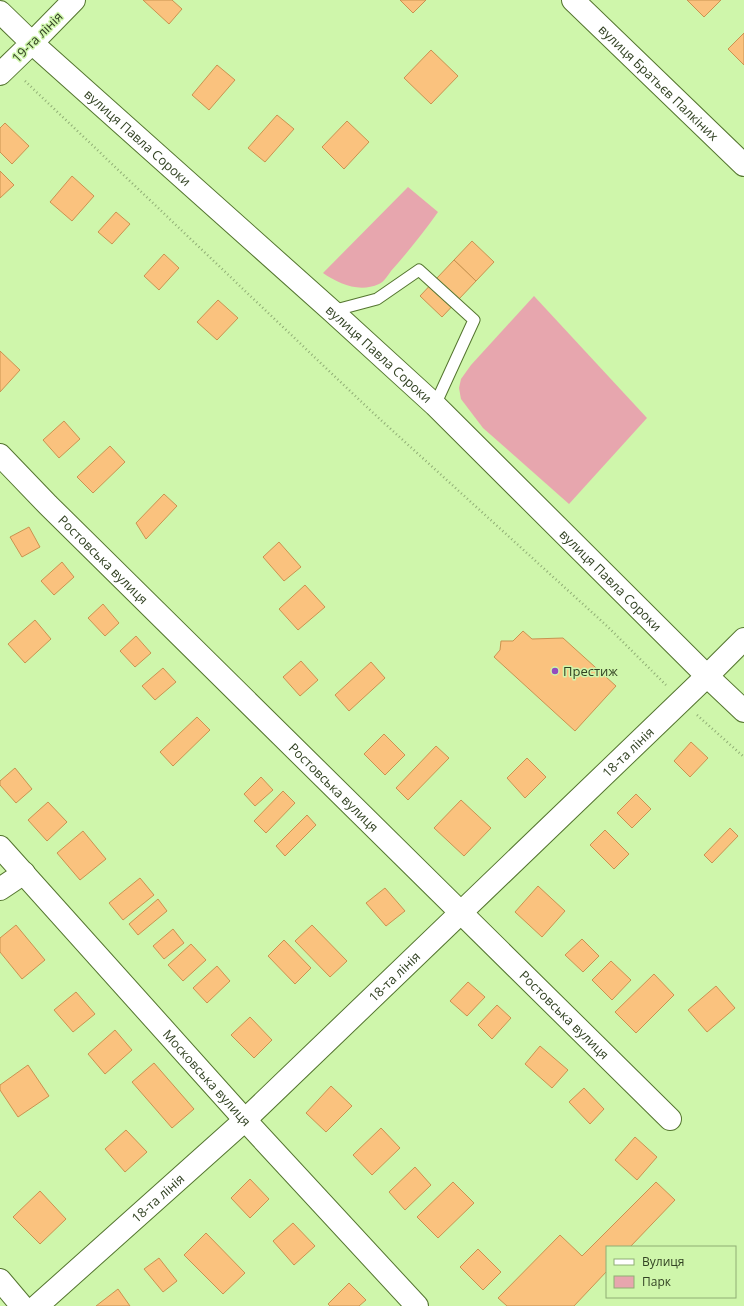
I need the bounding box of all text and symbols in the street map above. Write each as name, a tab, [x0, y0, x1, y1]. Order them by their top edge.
street label: 19-та лінія	[8, 8, 66, 66]
street label: вулиця Братьєв Палкіних	[595, 21, 723, 145]
street label: вулиця Павла Сороки	[81, 85, 195, 190]
street label: вулиця Павла Сороки	[322, 301, 436, 407]
street label: Ростовська вулиця	[54, 511, 152, 608]
street label: вулиця Павла Сороки	[556, 525, 666, 635]
place label: Престиж	[563, 662, 618, 680]
marker: Престиж	[550, 666, 560, 676]
street label: 18-та лінія	[598, 723, 658, 781]
street label: Ростовська вулиця	[285, 739, 383, 836]
street label: 18-та лінія	[364, 947, 424, 1006]
street label: Ростовська вулиця	[516, 966, 613, 1063]
street label: Московська вулиця	[159, 1026, 255, 1130]
street label: 18-та лінія	[127, 1170, 188, 1226]
legend	[606, 1246, 736, 1298]
text: Вулиця	[642, 1253, 684, 1270]
text: Парк	[642, 1273, 672, 1290]

